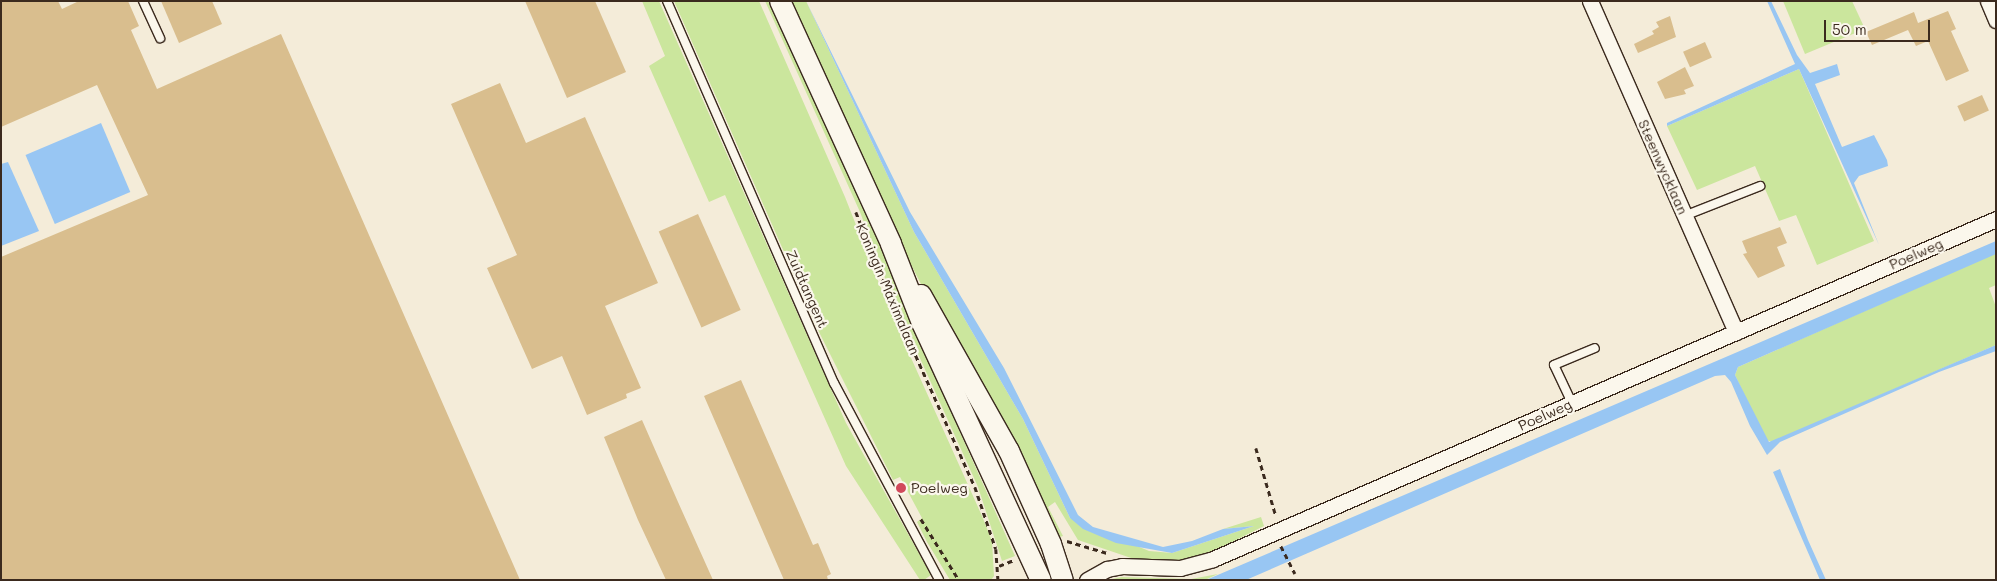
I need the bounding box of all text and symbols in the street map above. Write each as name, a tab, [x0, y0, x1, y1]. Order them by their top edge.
scale bar	[1827, 10, 1933, 42]
text: 50 m	[1832, 19, 1867, 39]
street label: Steenwycklaan	[1635, 117, 1691, 217]
street label: Koningin Máximalaan	[853, 221, 923, 357]
street label: Poelweg	[1887, 235, 1945, 273]
street label: Zuidtangent	[782, 247, 832, 331]
street label: Poelweg	[1516, 396, 1574, 434]
place label: Poelweg	[911, 480, 968, 496]
marker: Poelweg	[895, 482, 907, 494]

